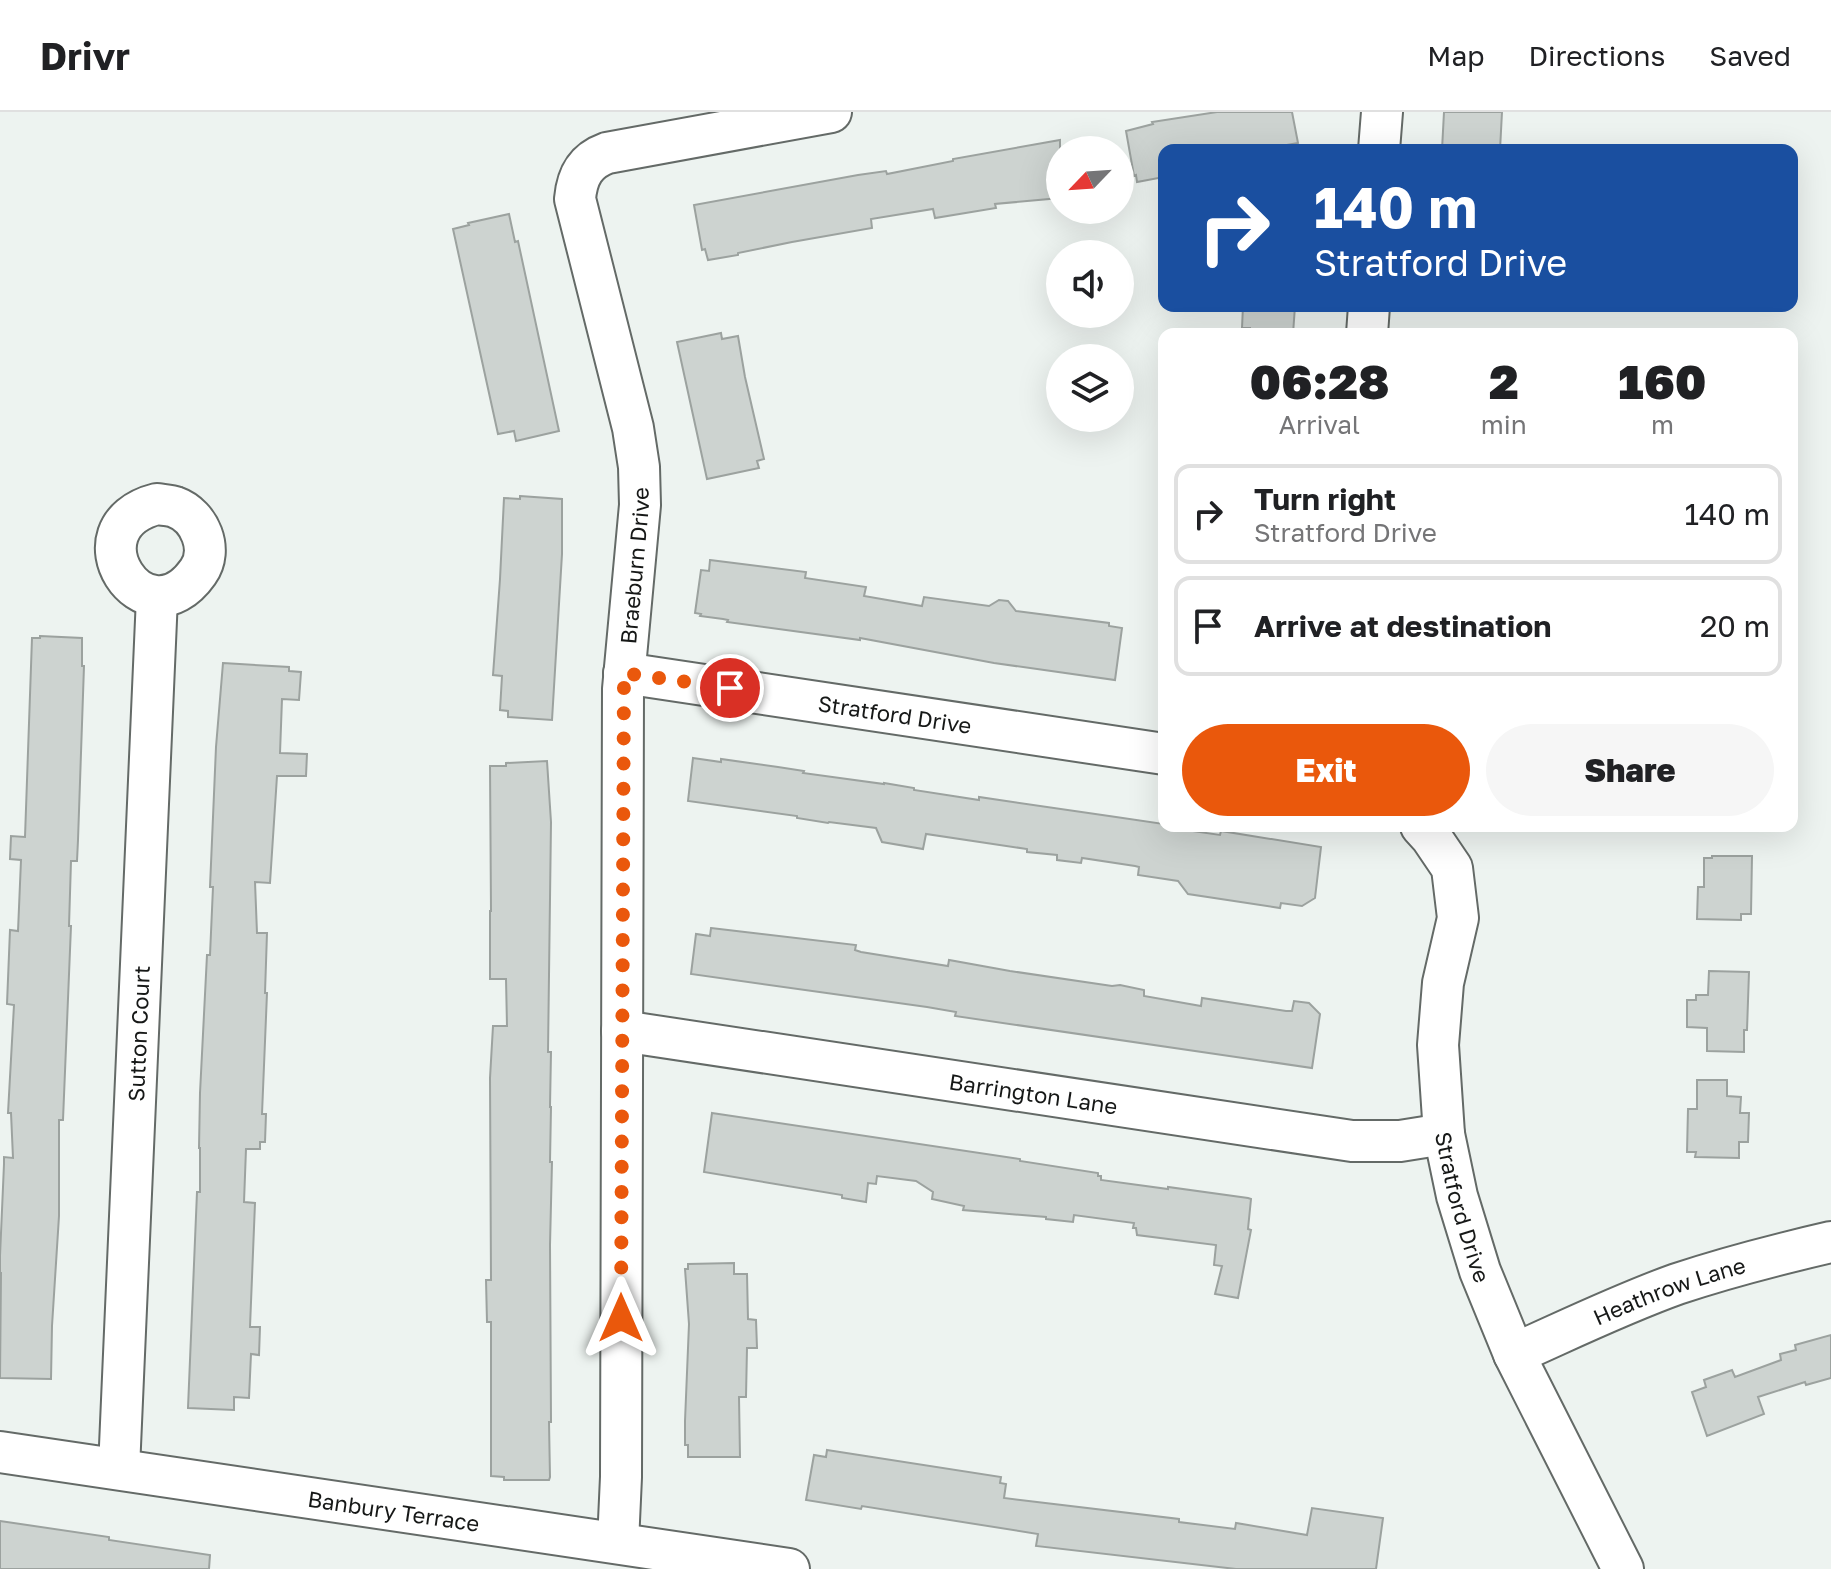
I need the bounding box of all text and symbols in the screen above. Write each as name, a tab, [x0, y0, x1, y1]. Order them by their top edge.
text: Drivr	[40, 33, 130, 78]
text: Map	[1427, 39, 1484, 72]
text: Directions	[1528, 39, 1665, 72]
text: Saved	[1709, 39, 1791, 72]
north arrow	[1046, 136, 1134, 224]
map controls	[1046, 136, 1134, 432]
text: 140 m	[1314, 173, 1477, 240]
icon: right	[1182, 176, 1286, 280]
button: sound	[1046, 240, 1134, 328]
text: Stratford Drive	[1314, 241, 1567, 284]
button: layers	[1046, 344, 1134, 432]
text: 06:28	[1249, 352, 1389, 410]
text: 2	[1489, 352, 1519, 410]
text: 160	[1618, 352, 1707, 410]
text: Arrival	[1279, 409, 1360, 440]
text: min	[1481, 409, 1527, 440]
text: m	[1651, 409, 1674, 440]
text: Turn right	[1254, 481, 1396, 517]
street label: Braeburn Drive	[614, 487, 654, 645]
icon: right	[1186, 492, 1230, 536]
text: 140 m	[1685, 496, 1770, 532]
text: Stratford Drive	[1254, 517, 1437, 548]
icon: arrive	[1186, 604, 1230, 648]
text: Arrive at destination	[1254, 608, 1551, 644]
text: 20 m	[1700, 608, 1770, 644]
pin	[696, 654, 764, 722]
icon: arrive	[708, 666, 752, 710]
street label: Stratford Drive	[816, 689, 974, 738]
button: Exit	[1182, 724, 1470, 816]
button: Share	[1486, 724, 1774, 816]
street label: Sutton Court	[122, 965, 154, 1102]
street label: Barrington Lane	[947, 1067, 1119, 1119]
street label: Stratford Drive	[1430, 1129, 1497, 1286]
street label: Heathrow Lane	[1589, 1251, 1748, 1330]
position arrow	[579, 1276, 663, 1360]
street label: Banbury Terrace	[306, 1484, 481, 1536]

